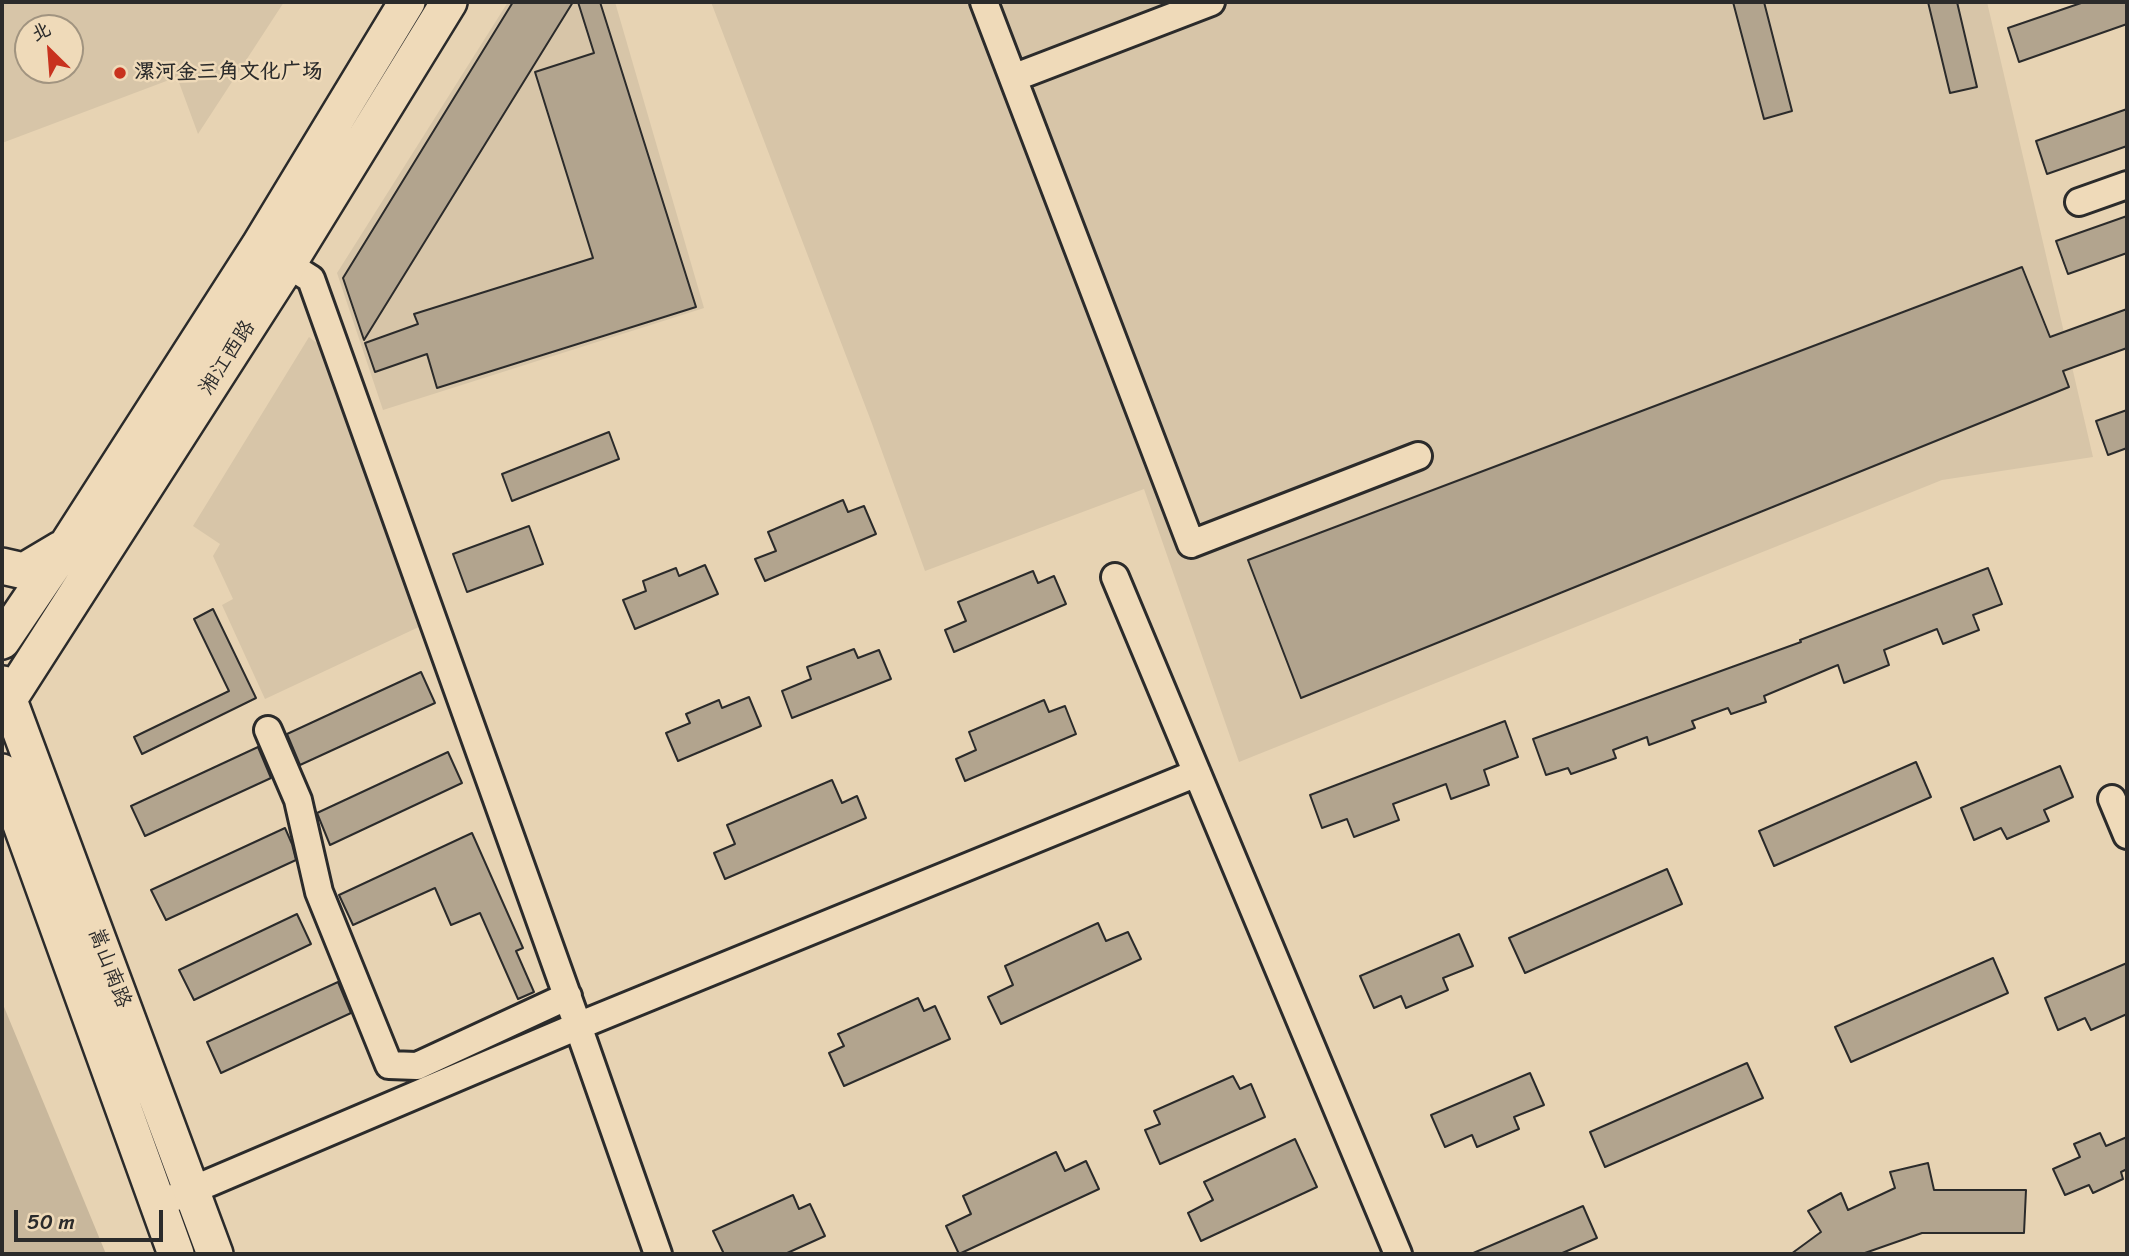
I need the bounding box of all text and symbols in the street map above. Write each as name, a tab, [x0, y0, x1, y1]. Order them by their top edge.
text: 北	[25, 12, 56, 50]
north arrow	[14, 14, 84, 84]
place label: 漯河金三角文化广场	[134, 60, 323, 86]
marker: 漯河金三角文化广场	[112, 65, 128, 81]
street label: 湘江西路	[195, 316, 261, 400]
street label: 嵩山南路	[82, 924, 136, 1012]
scale bar	[18, 1196, 166, 1240]
text: 50 m	[27, 1203, 75, 1241]

